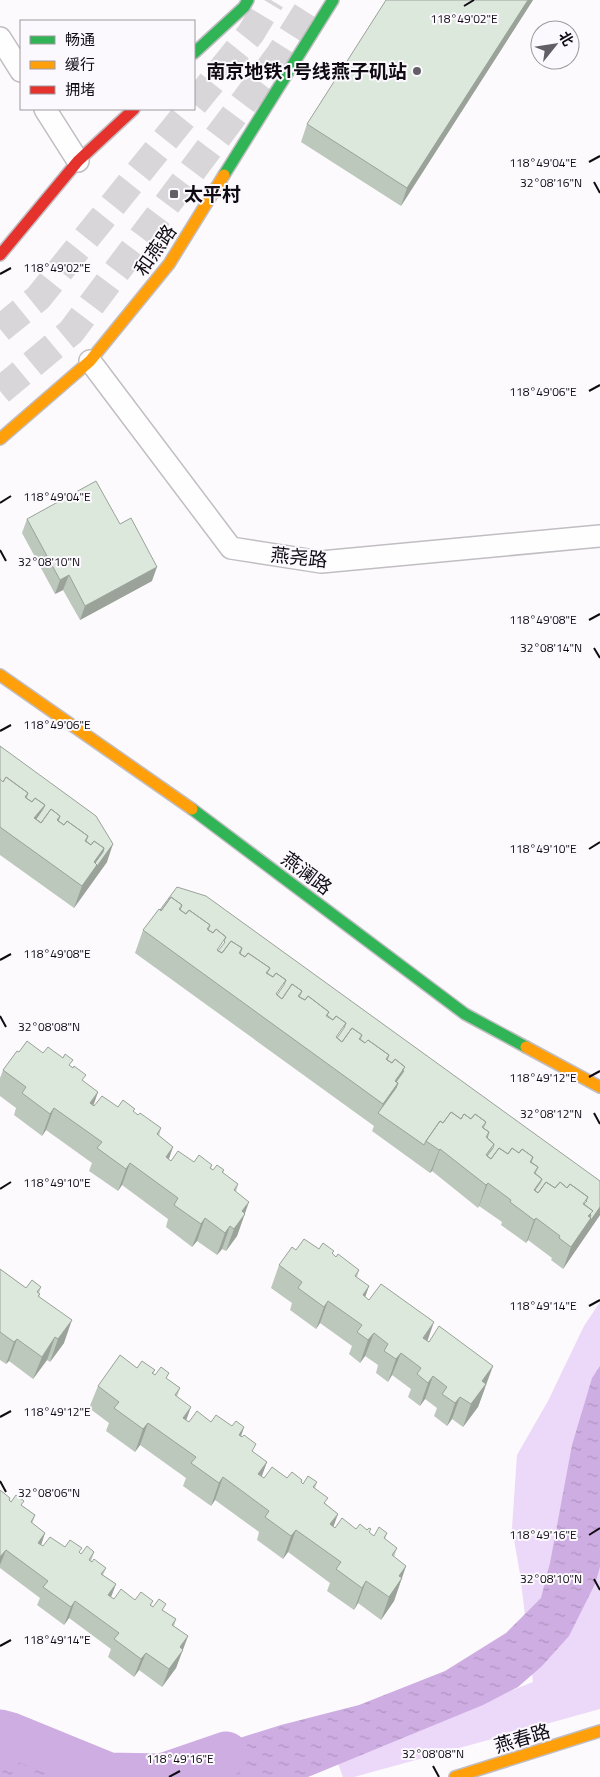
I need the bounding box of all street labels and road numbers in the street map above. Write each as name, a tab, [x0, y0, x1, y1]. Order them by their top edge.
street label: 和燕路	[126, 218, 183, 281]
street label: 燕尧路	[269, 539, 329, 574]
street label: 燕澜路	[276, 844, 339, 901]
street label: 燕春路	[490, 1715, 553, 1760]

